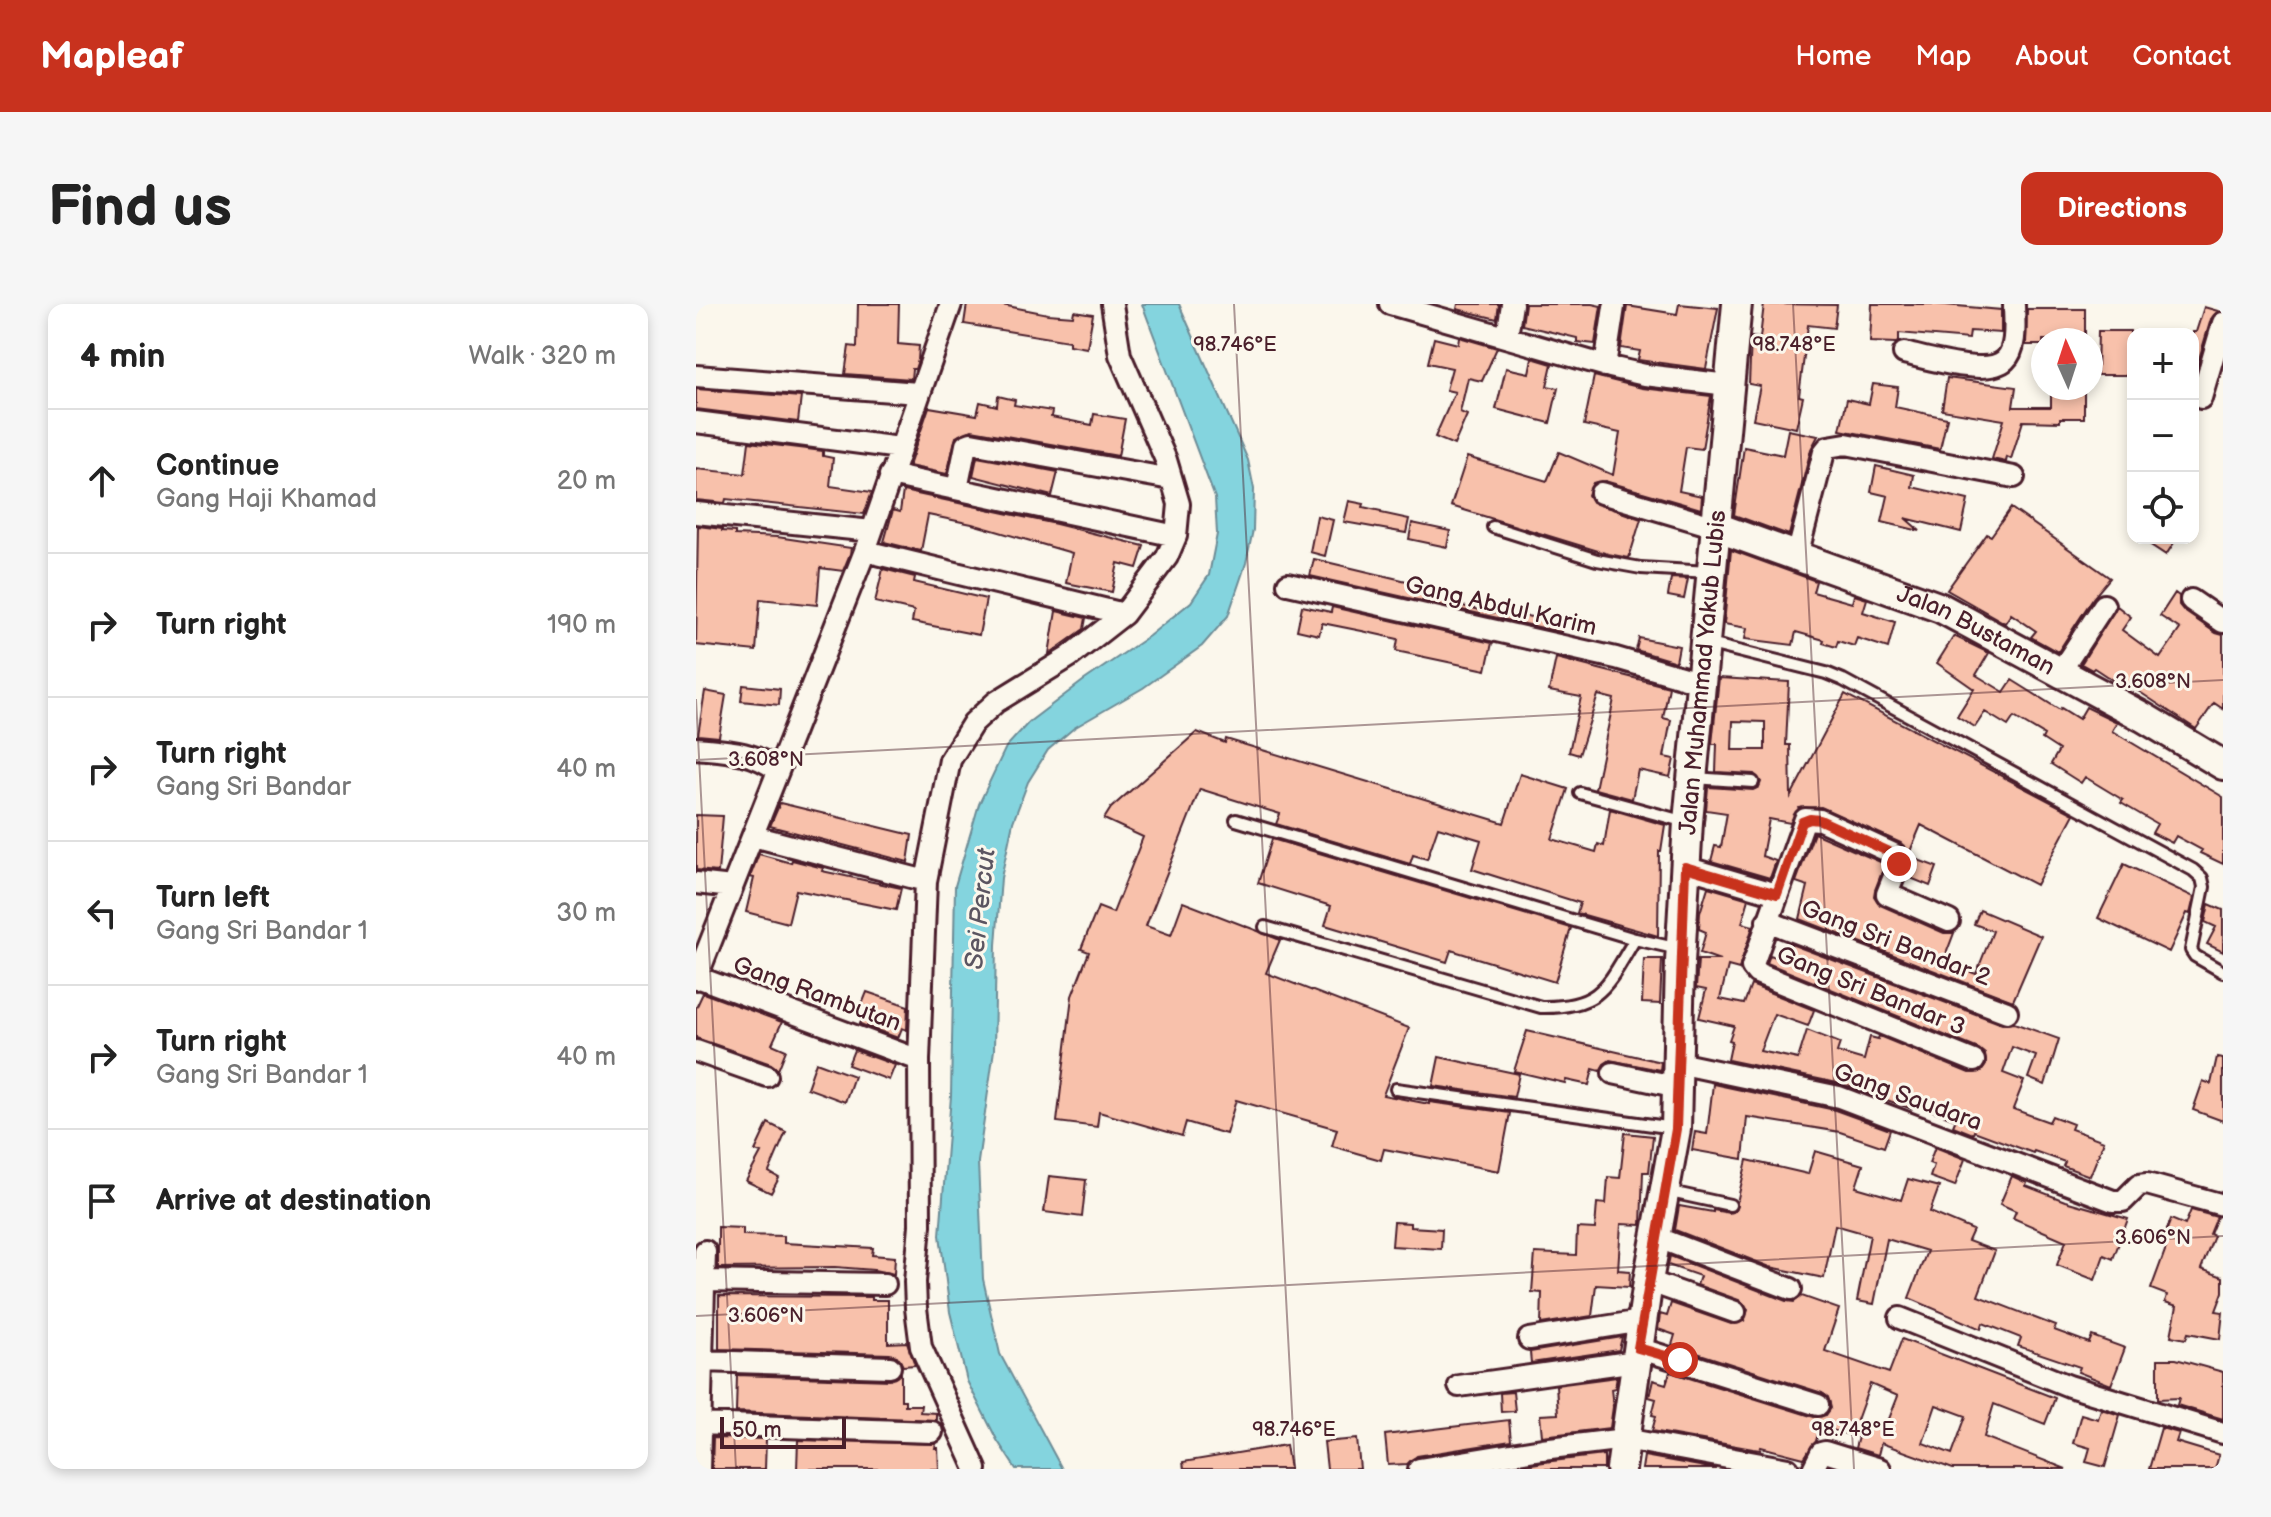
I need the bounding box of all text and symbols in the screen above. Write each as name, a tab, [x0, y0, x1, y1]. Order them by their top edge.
text: Mapleaf	[40, 34, 184, 79]
text: Home	[1795, 40, 1871, 73]
text: Map	[1915, 40, 1972, 73]
text: About	[2016, 40, 2088, 73]
text: Contact	[2132, 40, 2231, 73]
button: Directions	[2021, 172, 2223, 245]
text: Find us	[48, 175, 232, 242]
north arrow	[2031, 328, 2103, 400]
map controls	[2127, 328, 2199, 544]
button: +	[2127, 328, 2199, 400]
text: 98.746°E	[1193, 333, 1277, 357]
text: 98.748°E	[1752, 333, 1836, 357]
text: 4 min	[80, 336, 166, 377]
text: Walk · 320 m	[468, 341, 616, 372]
button: −	[2127, 400, 2199, 472]
text: Continue	[156, 448, 279, 484]
icon: ahead	[80, 459, 124, 503]
text: 20 m	[557, 466, 616, 497]
button: locate	[2127, 472, 2199, 544]
text: Gang Haji Khamad	[156, 484, 377, 515]
street label: Jalan Muhammad Yakub Lubis	[1673, 509, 1732, 836]
street label: Gang Abdul Karim	[1402, 570, 1600, 642]
street label: Jalan Bustaman	[1893, 579, 2060, 681]
icon: right	[80, 603, 124, 647]
text: Turn right	[156, 607, 287, 643]
text: 190 m	[547, 610, 616, 641]
text: 3.608°N	[2115, 670, 2191, 694]
text: Turn right	[156, 736, 287, 772]
icon: right	[80, 747, 124, 791]
text: 3.608°N	[728, 748, 804, 772]
text: 40 m	[556, 754, 616, 785]
text: Gang Sri Bandar	[156, 772, 351, 803]
water label: Sei Percut	[959, 846, 1003, 971]
route end	[1881, 846, 1917, 882]
text: Turn left	[156, 880, 270, 916]
icon: left	[80, 891, 124, 935]
street label: Gang Sri Bandar 2	[1797, 894, 1995, 992]
text: 30 m	[556, 898, 616, 929]
text: Gang Sri Bandar 1	[156, 916, 368, 947]
street label: Gang Sri Bandar 3	[1772, 940, 1970, 1042]
street label: Gang Rambutan	[729, 950, 905, 1038]
text: Turn right	[156, 1024, 287, 1060]
icon: right	[80, 1035, 124, 1079]
text: 40 m	[556, 1042, 616, 1073]
street label: Gang Saudara	[1830, 1057, 1986, 1137]
text: Gang Sri Bandar 1	[156, 1060, 368, 1091]
icon: arrive	[80, 1179, 124, 1223]
text: Arrive at destination	[156, 1183, 432, 1219]
text: 3.606°N	[2115, 1226, 2191, 1250]
text: 3.606°N	[728, 1304, 804, 1328]
route start	[1662, 1342, 1698, 1378]
scale bar	[720, 1413, 846, 1449]
text: 50 m	[732, 1417, 782, 1444]
text: 98.746°E	[1252, 1418, 1336, 1442]
text: 98.748°E	[1811, 1418, 1895, 1442]

